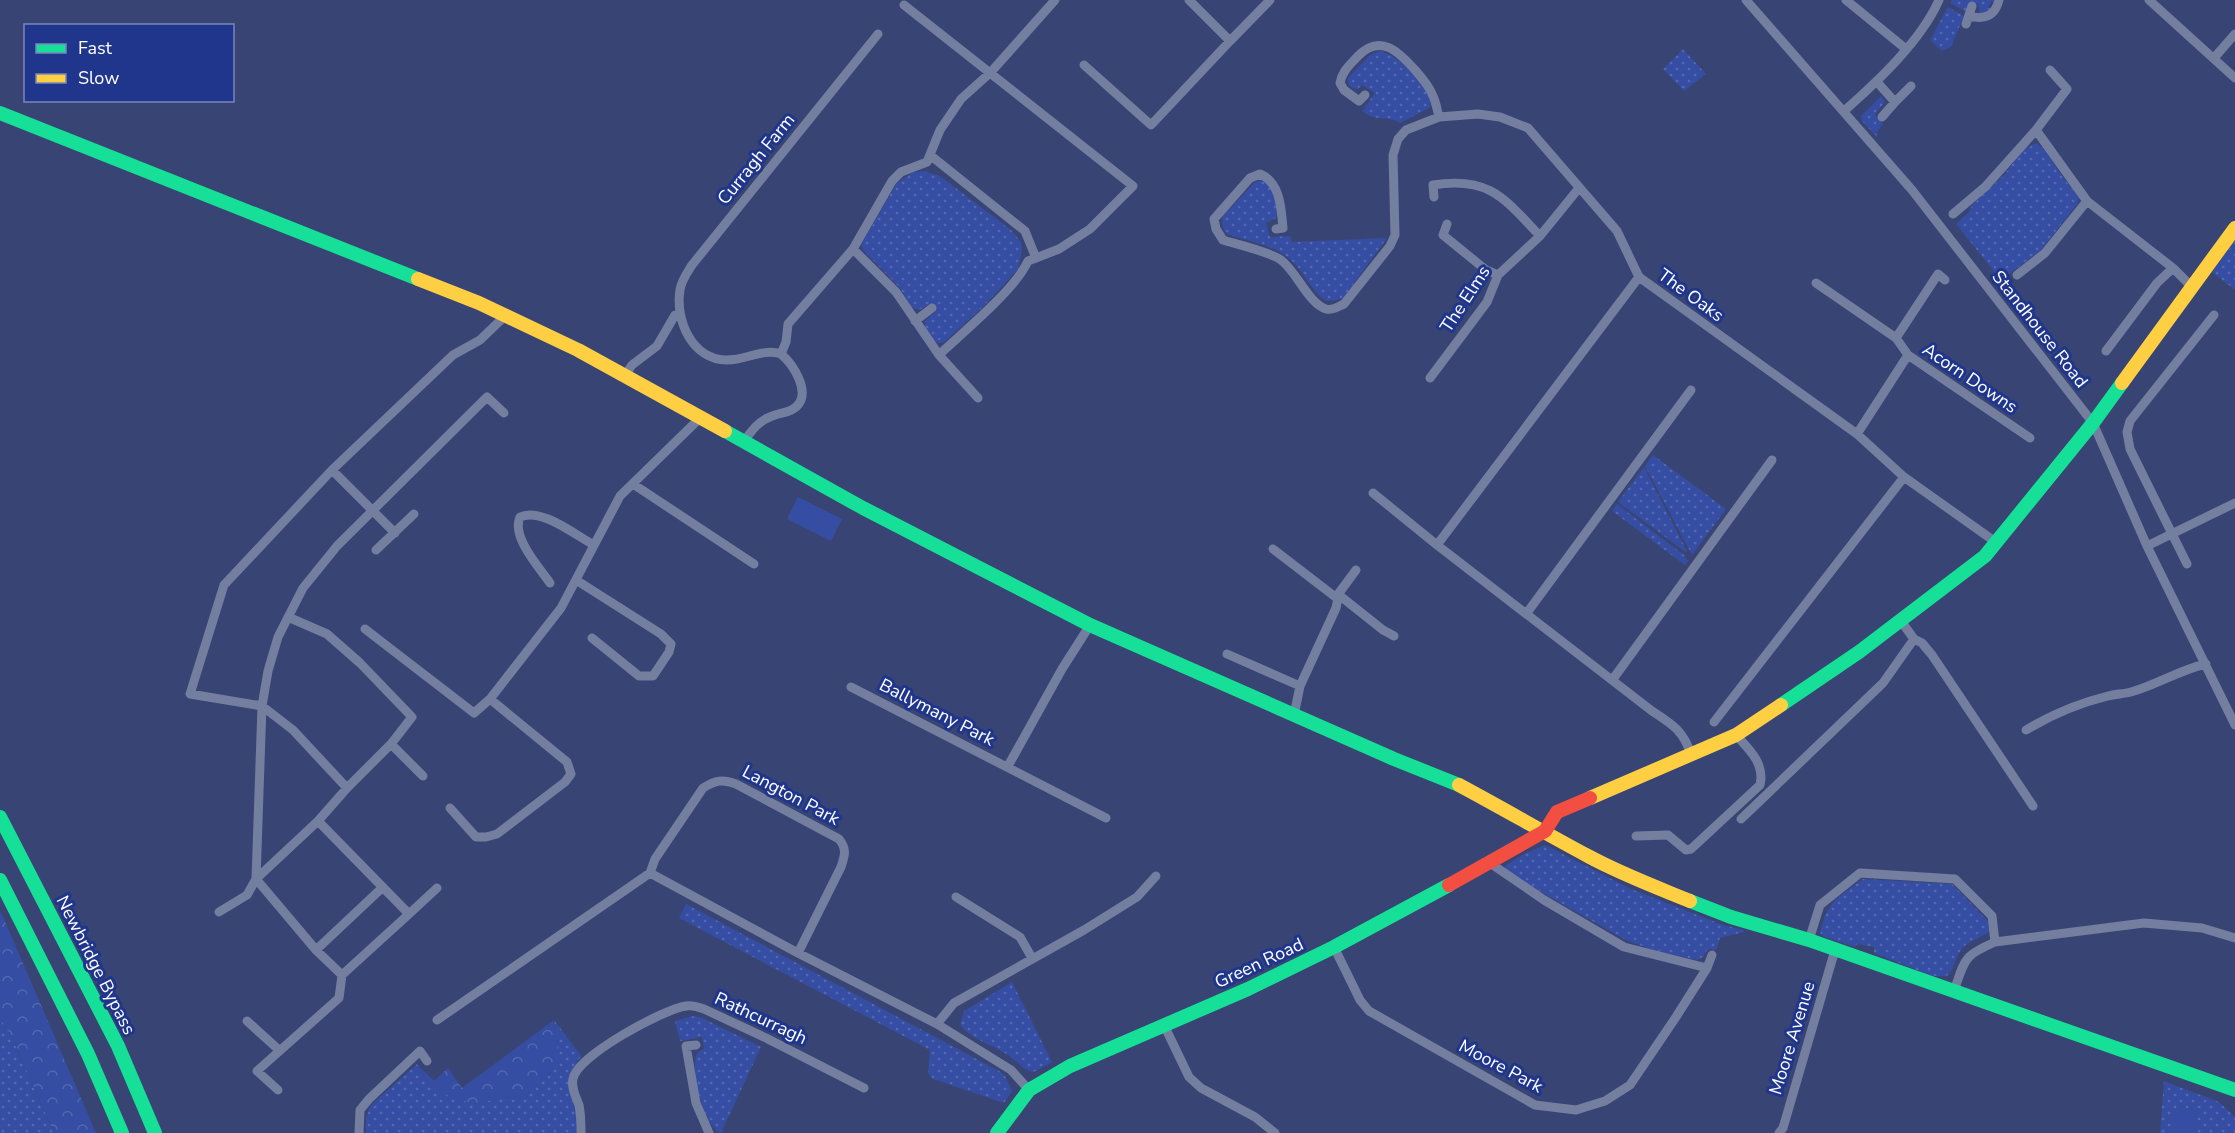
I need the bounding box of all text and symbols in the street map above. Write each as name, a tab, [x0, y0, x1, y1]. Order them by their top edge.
legend	[24, 24, 234, 102]
text: Fast	[78, 36, 113, 60]
text: Slow	[78, 66, 119, 90]
street label: Curragh Farm	[712, 108, 800, 210]
street label: The Elms	[1434, 261, 1496, 337]
street label: The Oaks	[1653, 263, 1729, 327]
street label: Standhouse Road	[1987, 265, 2093, 393]
street label: Acorn Downs	[1918, 337, 2022, 419]
street label: Ballymany Park	[875, 673, 1000, 752]
street label: Langton Park	[738, 759, 845, 831]
street label: Newbridge Bypass	[51, 891, 141, 1039]
street label: Green Road	[1211, 932, 1307, 994]
street label: Moore Avenue	[1763, 978, 1821, 1098]
street label: Rathcurragh	[711, 986, 811, 1050]
street label: Moore Park	[1455, 1034, 1548, 1099]

